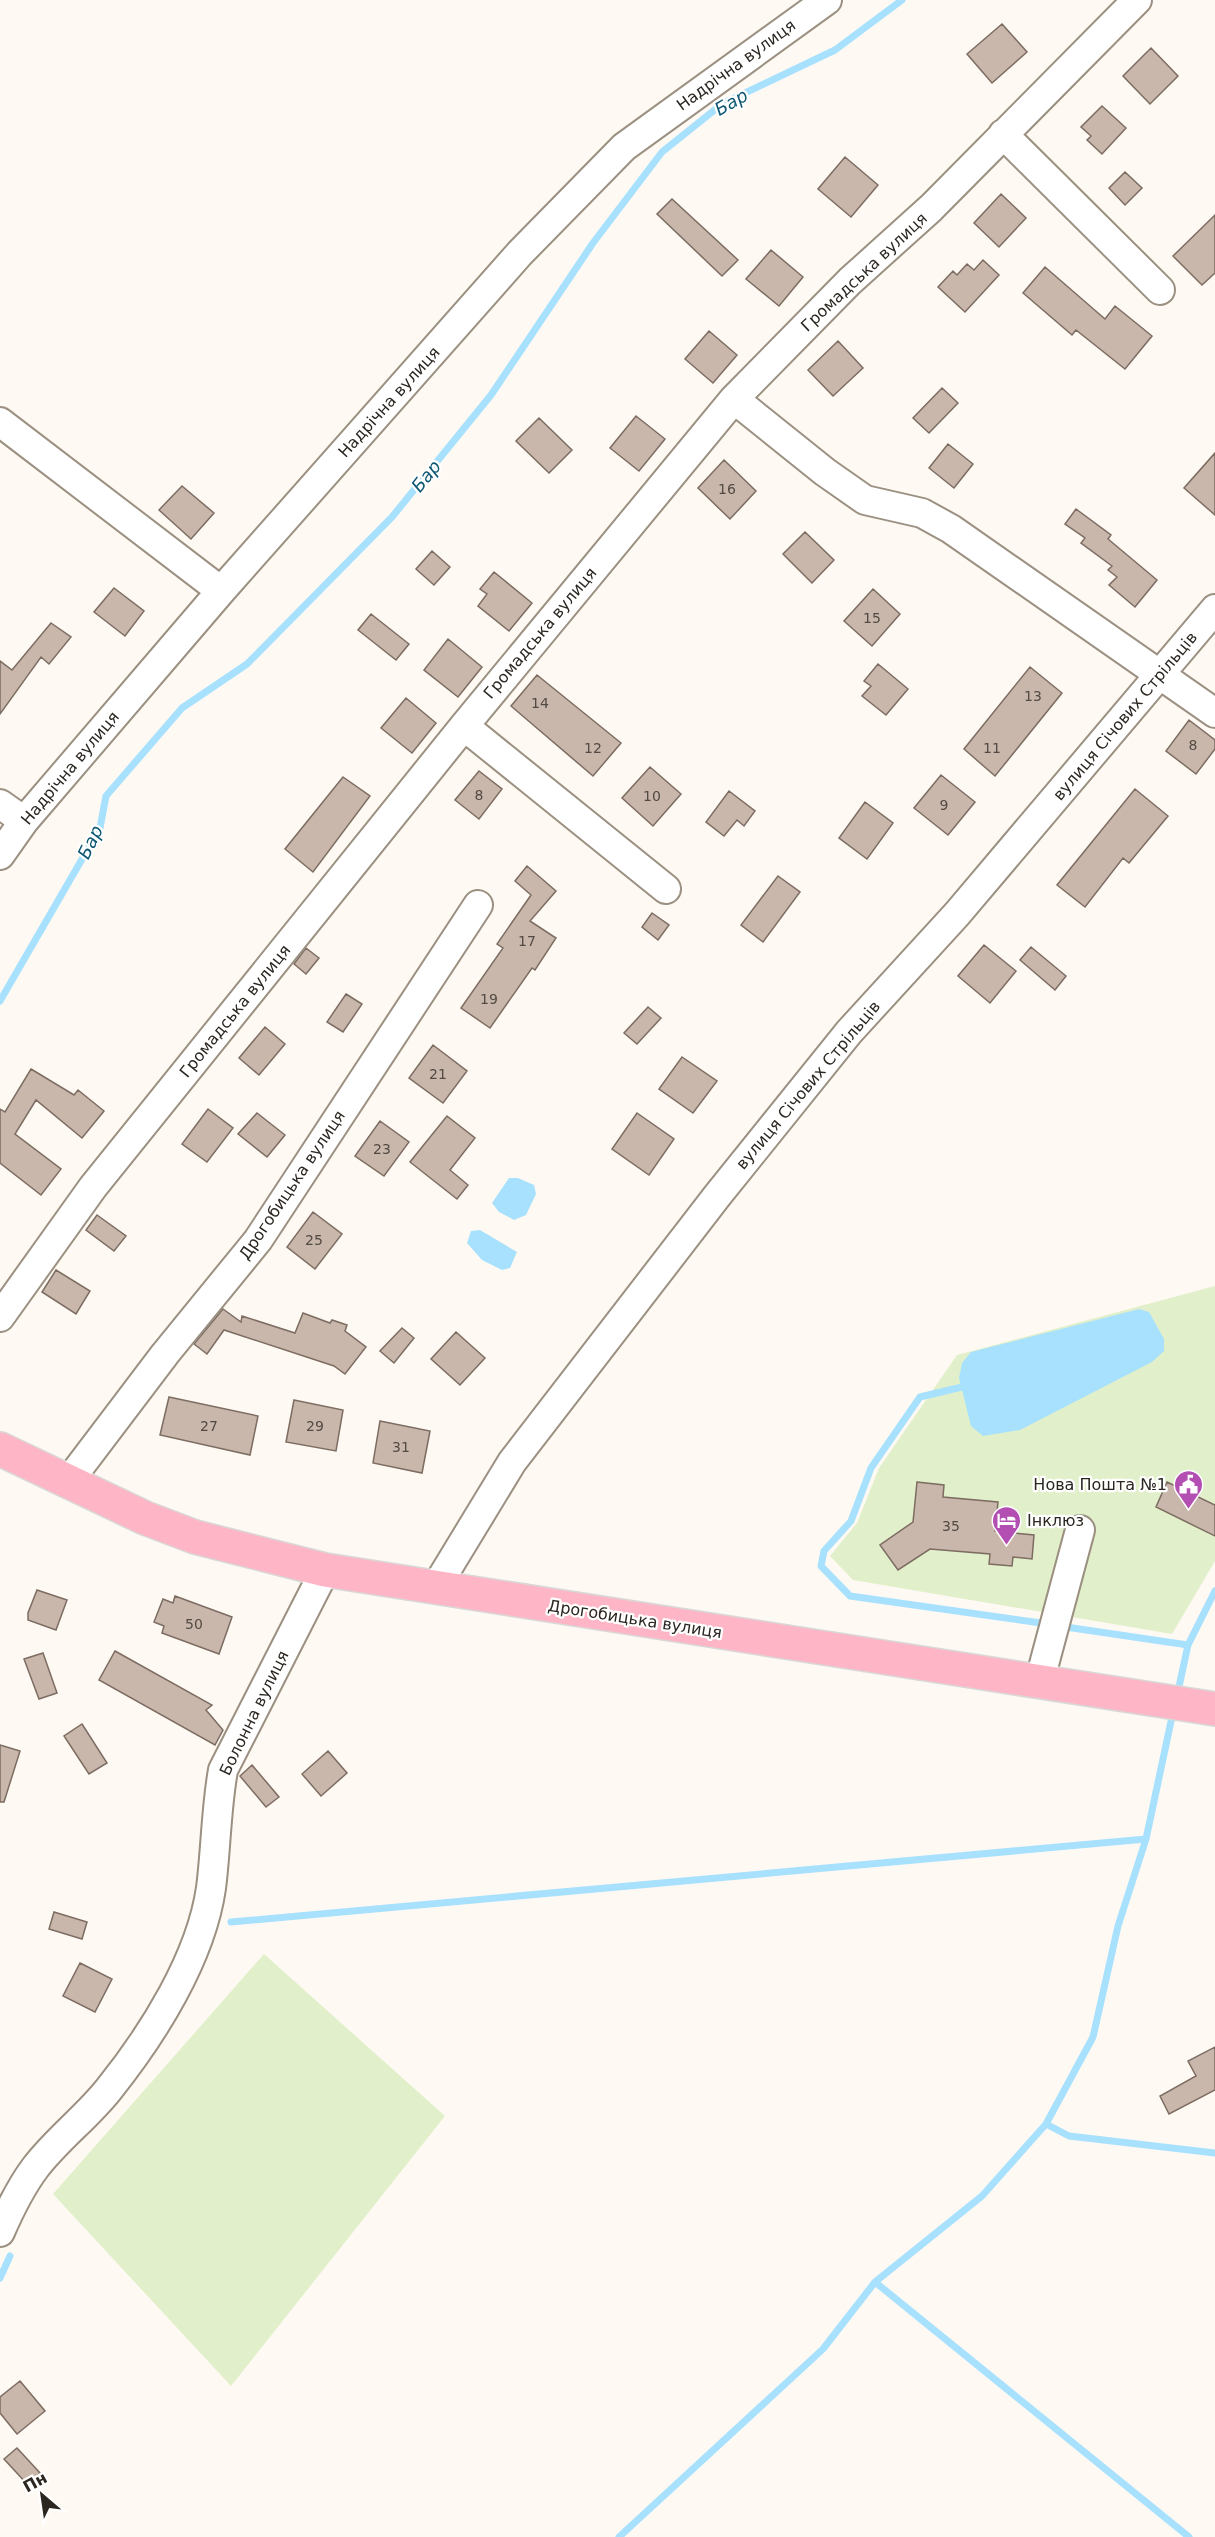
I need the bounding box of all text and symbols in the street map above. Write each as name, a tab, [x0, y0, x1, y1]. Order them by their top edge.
street label: Надрічна вулиця	[673, 15, 799, 115]
water label: Бар	[711, 84, 751, 120]
street label: Громадська вулиця	[797, 209, 931, 335]
street label: Надрічна вулиця	[334, 343, 444, 461]
water label: Бар	[407, 456, 445, 496]
house number: 16	[718, 481, 736, 497]
street label: Громадська вулиця	[480, 564, 600, 702]
house number: 15	[863, 610, 881, 626]
street label: вулиця Січових Стрільців	[1049, 628, 1201, 804]
house number: 13	[1024, 688, 1042, 704]
house number: 14	[531, 695, 549, 711]
street label: Надрічна вулиця	[17, 707, 123, 829]
house number: 8	[1189, 737, 1197, 753]
house number: 12	[584, 740, 602, 756]
house number: 11	[983, 740, 1001, 756]
house number: 8	[475, 787, 483, 803]
house number: 10	[643, 788, 661, 804]
house number: 9	[940, 797, 948, 813]
water label: Бар	[73, 822, 107, 862]
house number: 17	[518, 933, 536, 949]
street label: Громадська вулиця	[176, 941, 294, 1081]
house number: 19	[480, 991, 498, 1007]
street label: вулиця Січових Стрільців	[732, 997, 884, 1173]
house number: 21	[429, 1066, 447, 1082]
street label: Дрогобицька вулиця	[235, 1107, 349, 1263]
house number: 23	[373, 1141, 391, 1157]
house number: 25	[305, 1232, 323, 1248]
house number: 27	[200, 1418, 218, 1434]
house number: 29	[306, 1418, 324, 1434]
house number: 31	[392, 1439, 410, 1455]
public building icon: Нова Пошта №1	[1172, 1468, 1204, 1510]
place label: Нова Пошта №1	[1033, 1475, 1167, 1494]
hotel icon: Інклюз	[990, 1504, 1022, 1546]
place label: Інклюз	[1027, 1511, 1084, 1530]
house number: 35	[942, 1518, 960, 1534]
street label: Дрогобицька вулиця	[547, 1596, 723, 1642]
house number: 50	[185, 1616, 203, 1632]
street label: Болонна вулиця	[216, 1647, 292, 1779]
north arrow	[12, 2465, 72, 2525]
text: Пн	[20, 2468, 50, 2497]

